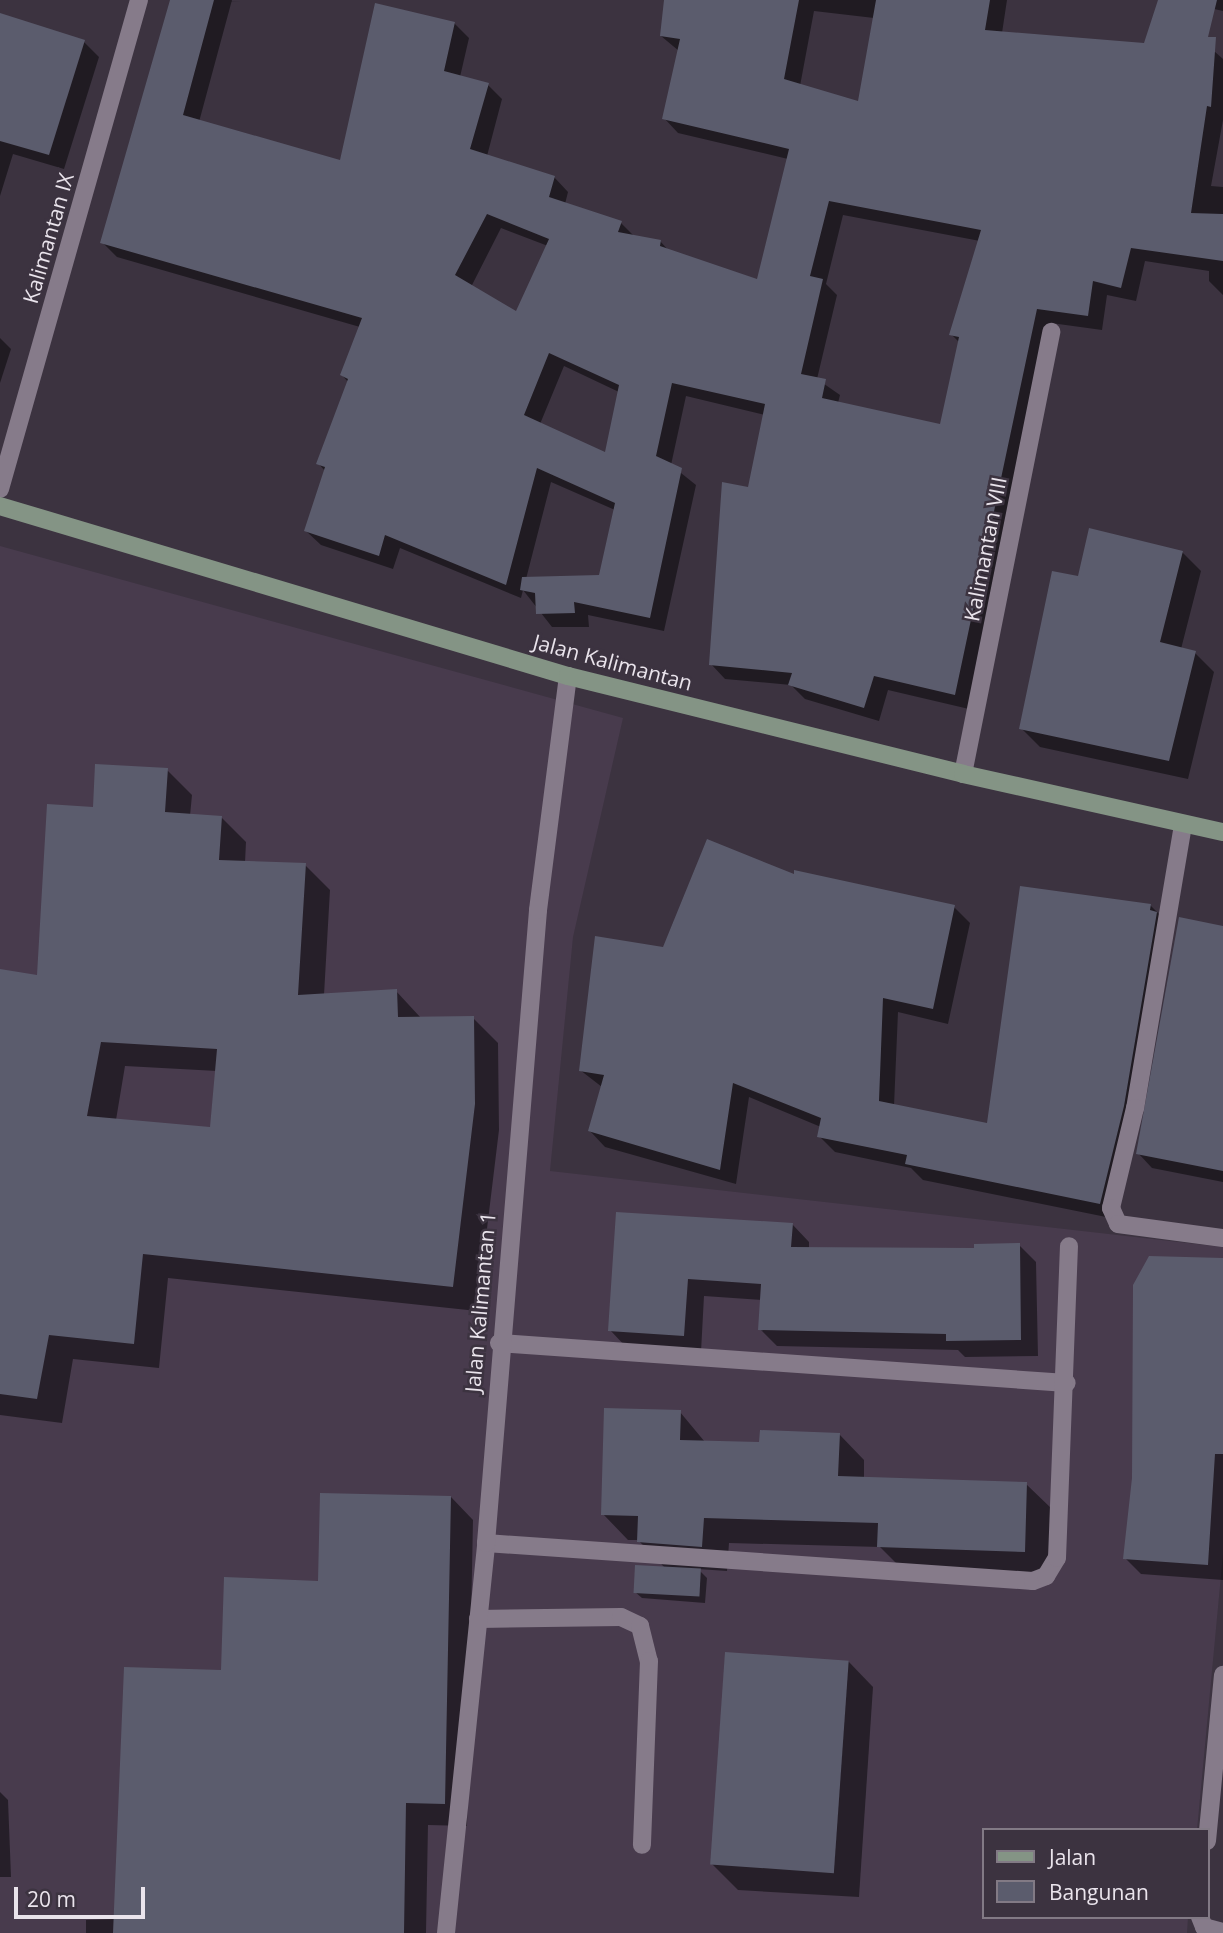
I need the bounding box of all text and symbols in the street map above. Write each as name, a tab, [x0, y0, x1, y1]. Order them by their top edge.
street label: Kalimantan IX	[17, 170, 79, 306]
street label: Kalimantan VIII	[959, 475, 1011, 623]
street label: Jalan Kalimantan	[531, 629, 695, 695]
street label: Jalan Kalimantan 1	[460, 1211, 500, 1393]
legend	[982, 1828, 1209, 1919]
text: Jalan	[1049, 1843, 1096, 1871]
scale bar	[18, 1874, 149, 1918]
text: Bangunan	[1049, 1878, 1149, 1906]
text: 20 m	[27, 1885, 76, 1913]

